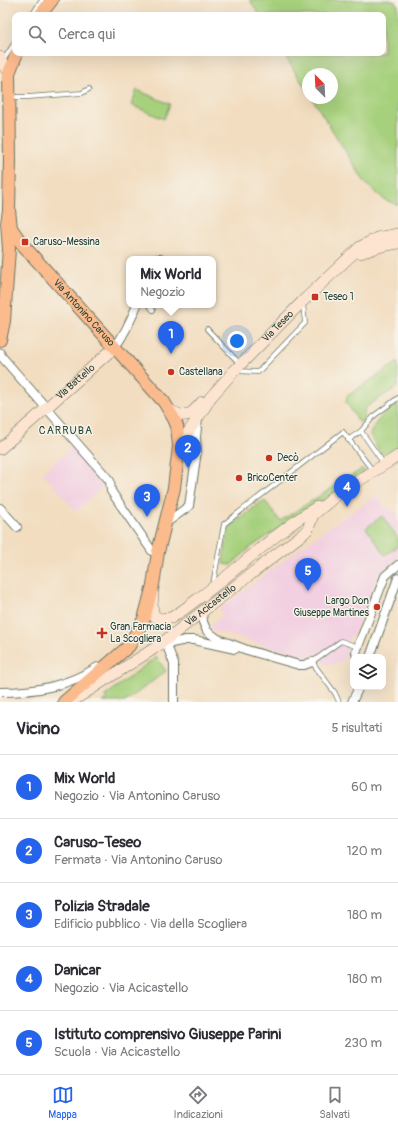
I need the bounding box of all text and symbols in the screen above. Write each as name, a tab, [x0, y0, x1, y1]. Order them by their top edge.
search box	[12, 12, 386, 56]
icon: search	[26, 23, 48, 45]
text: Cerca qui	[58, 25, 115, 44]
north arrow	[302, 68, 338, 104]
place label: Caruso-Messina	[33, 236, 100, 248]
marker: Caruso-Messina	[20, 237, 30, 247]
popup	[126, 256, 216, 308]
text: Mix World	[140, 265, 202, 284]
street label: Via Antonino Caruso	[51, 277, 117, 349]
text: Negozio	[140, 284, 185, 300]
place label: Teseo 1	[323, 291, 354, 303]
marker: Teseo 1	[310, 292, 320, 302]
street label: Via Teseo	[260, 308, 297, 345]
pin: 1	[158, 321, 184, 354]
your location	[227, 331, 247, 351]
street label: Via Battello	[54, 361, 98, 402]
place label: Castellana	[179, 366, 223, 378]
marker: Castellana	[166, 367, 176, 377]
district label: CARRUBA	[39, 424, 93, 437]
pin: 2	[175, 435, 201, 468]
place label: Decò	[277, 452, 299, 464]
marker: Decò	[264, 453, 274, 463]
place label: BricoCenter	[247, 472, 298, 484]
marker: BricoCenter	[234, 473, 244, 483]
pin: 4	[334, 474, 360, 507]
pin: 3	[134, 484, 160, 517]
pin: 5	[295, 558, 321, 591]
street label: Via Acicastello	[183, 581, 239, 629]
place label: Largo Don Giuseppe Martines	[293, 595, 370, 619]
marker: Largo Don Giuseppe Martines	[372, 602, 382, 612]
place label: Gran Farmacia La Scogliera	[110, 621, 171, 645]
marker: Gran Farmacia La Scogliera	[97, 628, 107, 638]
map controls	[350, 654, 386, 690]
button: layers	[350, 654, 386, 690]
text: Vicino	[16, 718, 60, 739]
text: 5 risultati	[332, 720, 382, 736]
text: Mix World	[54, 769, 115, 788]
text: 1	[26, 779, 32, 795]
text: 60 m	[351, 779, 382, 795]
text: Negozio · Via Antonino Caruso	[54, 788, 220, 804]
text: Caruso-Teseo	[54, 833, 141, 852]
text: 2	[25, 843, 33, 859]
text: 120 m	[346, 843, 382, 859]
text: Fermata · Via Antonino Caruso	[54, 852, 223, 868]
text: Polizia Stradale	[54, 897, 150, 916]
text: 3	[25, 907, 33, 923]
text: 180 m	[347, 907, 382, 923]
text: Edificio pubblico · Via della Scogliera	[54, 916, 247, 932]
text: Danicar	[54, 961, 101, 980]
text: 4	[25, 971, 33, 987]
text: 180 m	[347, 971, 382, 987]
text: Negozio · Via Acicastello	[54, 980, 188, 996]
text: Istituto comprensivo Giuseppe Parini	[54, 1025, 281, 1044]
text: 5	[25, 1035, 33, 1051]
text: 230 m	[345, 1035, 382, 1051]
text: Scuola · Via Acicastello	[54, 1044, 180, 1060]
tab: Mappa	[48, 1084, 77, 1121]
tab: Indicazioni	[174, 1084, 223, 1121]
tab: Salvati	[319, 1084, 350, 1121]

